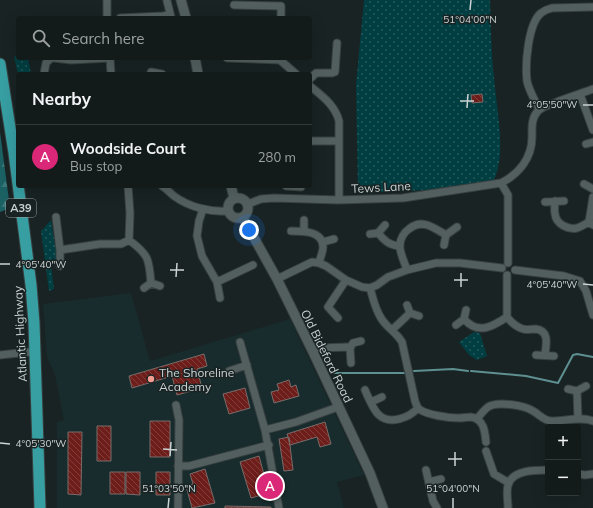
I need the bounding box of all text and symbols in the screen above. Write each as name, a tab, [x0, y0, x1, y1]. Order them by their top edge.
text: 51°04'00"N	[443, 13, 497, 26]
search box	[16, 16, 312, 60]
icon: search	[30, 27, 52, 49]
text: Search here	[62, 29, 144, 48]
text: Nearby	[32, 88, 91, 109]
text: 4°05'50"W	[527, 98, 577, 111]
text: Woodside Court	[70, 139, 186, 158]
text: A	[40, 149, 50, 165]
text: 280 m	[258, 149, 296, 165]
text: Bus stop	[70, 158, 122, 174]
street label: Tews Lane	[351, 178, 411, 196]
road number: A39	[6, 199, 36, 217]
your location	[239, 220, 259, 240]
text: 4°05'40"W	[16, 258, 66, 271]
text: 4°05'40"W	[527, 278, 577, 291]
street label: Atlantic Highway	[10, 285, 30, 382]
street label: Old Bideford Road	[298, 307, 356, 405]
place label: The Shoreline Academy	[159, 365, 234, 394]
marker: The Shoreline Academy	[146, 374, 156, 384]
map controls	[545, 424, 581, 496]
button: +	[545, 424, 581, 460]
text: 4°05'30"W	[16, 437, 66, 450]
button: −	[545, 460, 581, 496]
pin: A	[257, 471, 283, 501]
text: 51°03'50"N	[142, 482, 196, 495]
text: 51°04'00"N	[426, 482, 480, 495]

